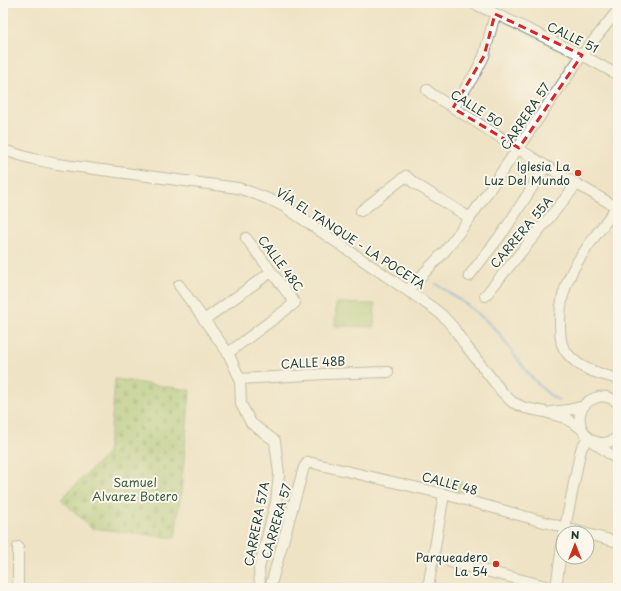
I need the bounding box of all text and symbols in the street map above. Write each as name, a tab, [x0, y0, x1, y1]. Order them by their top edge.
street label: CALLE 51	[544, 17, 602, 57]
street label: CARRERA 57	[496, 79, 554, 153]
street label: CALLE 50	[447, 85, 507, 131]
place label: Iglesia La Luz Del Mundo	[484, 157, 570, 189]
marker: Iglesia La Luz Del Mundo	[573, 168, 583, 178]
street label: VÍA EL TANQUE - LA POCETA	[273, 183, 429, 293]
street label: CARRERA 55A	[486, 192, 556, 272]
street label: CALLE 48C	[254, 231, 308, 295]
street label: CALLE 48B	[280, 351, 346, 373]
street label: CALLE 48	[420, 467, 480, 499]
park label: Samuel Alvarez Botero	[92, 473, 178, 505]
street label: CARRERA 57A	[239, 480, 273, 568]
street label: CARRERA 57	[257, 481, 295, 561]
north arrow	[555, 525, 595, 565]
text: N	[571, 526, 580, 543]
place label: Parqueadero La 54	[416, 548, 488, 580]
marker: Parqueadero La 54	[491, 559, 501, 569]

